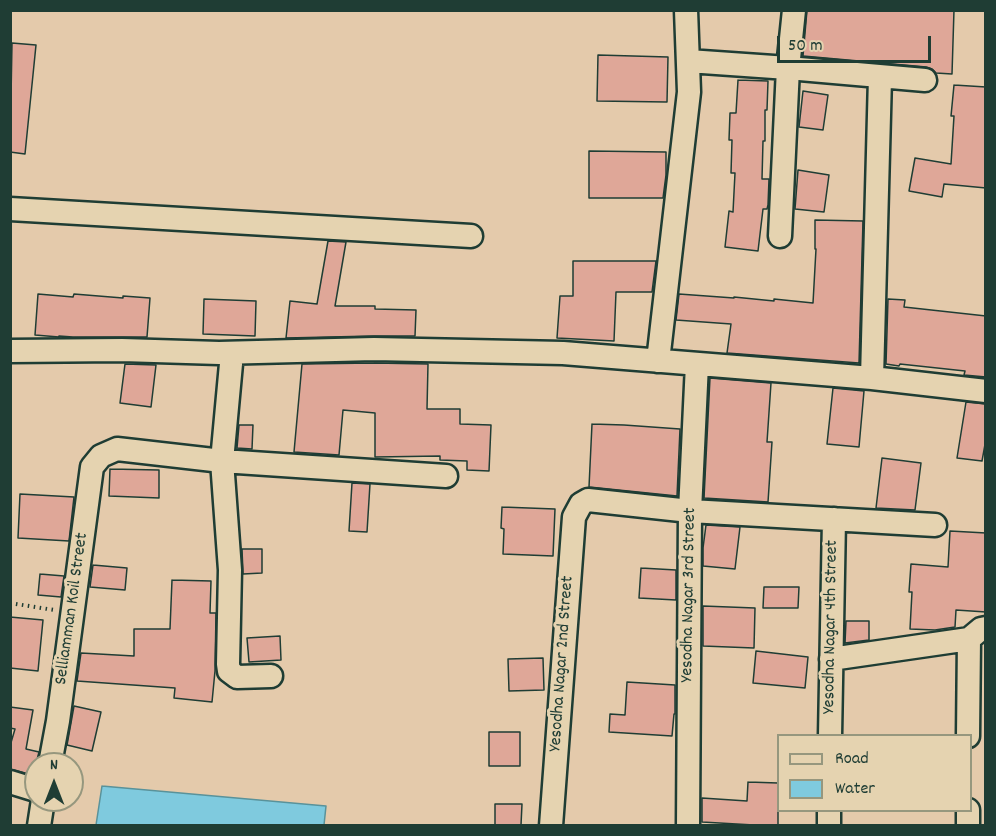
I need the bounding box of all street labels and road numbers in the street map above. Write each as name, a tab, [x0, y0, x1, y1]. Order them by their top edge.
street label: Yesodha Nagar 3rd Street	[678, 507, 702, 683]
street label: Selliamman Koil Street	[52, 531, 94, 687]
street label: Yesodha Nagar 4th Street	[820, 540, 844, 714]
street label: Yesodha Nagar 2nd Street	[546, 575, 580, 753]

